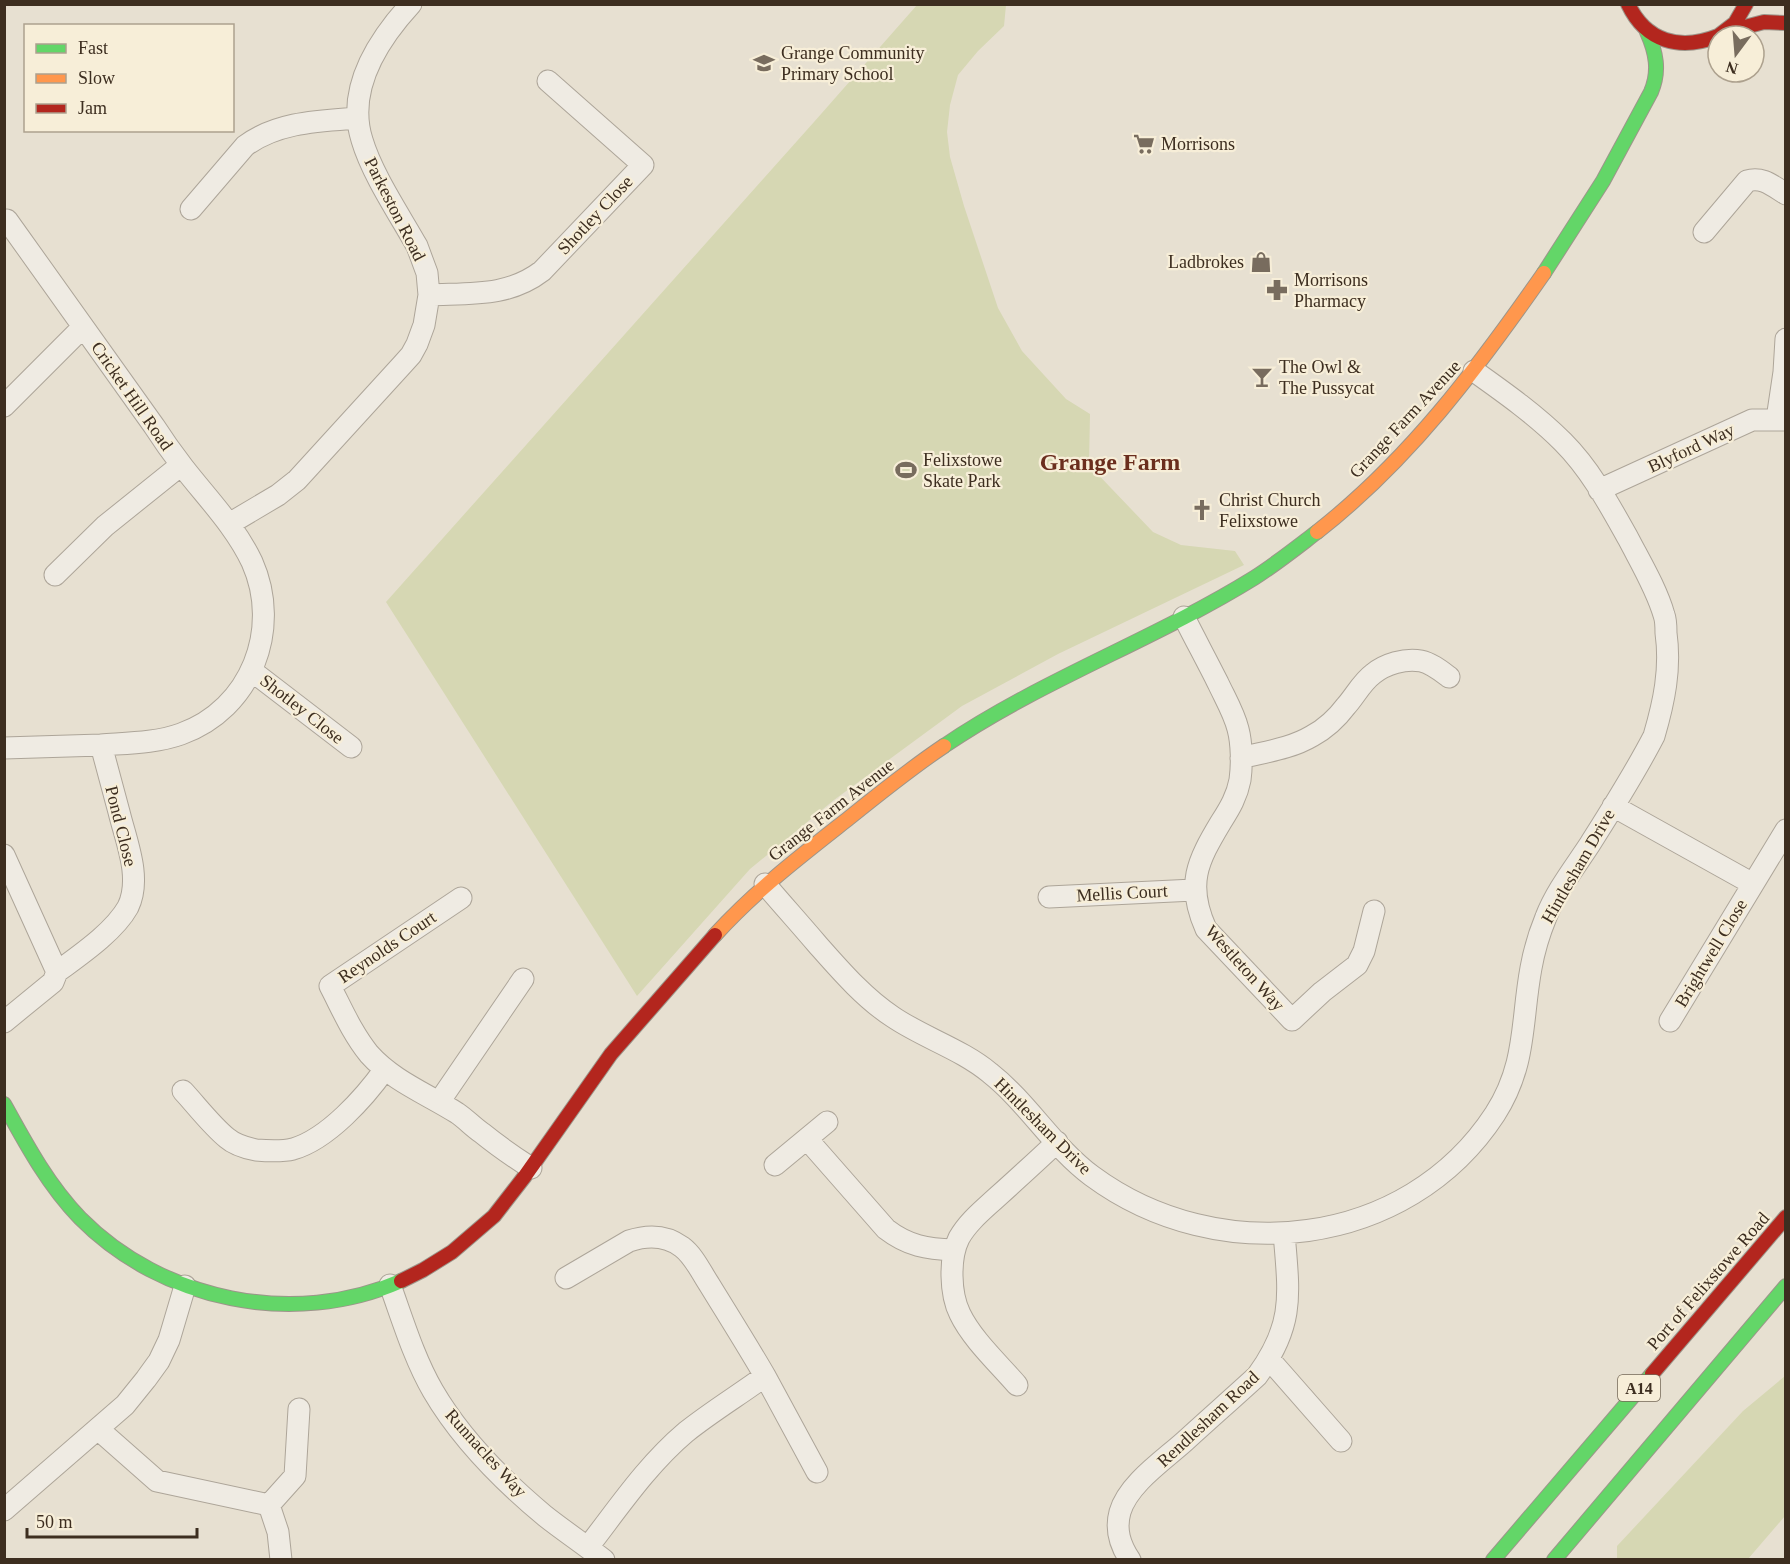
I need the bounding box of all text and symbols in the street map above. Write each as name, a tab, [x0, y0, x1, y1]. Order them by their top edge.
legend	[24, 24, 234, 132]
north arrow	[1706, 24, 1766, 84]
text: Fast	[78, 38, 108, 58]
place label: Grange Community Primary School	[781, 43, 924, 84]
school or university icon: Grange Community Primary School	[752, 51, 776, 75]
text: N	[1724, 58, 1740, 78]
text: Slow	[78, 68, 115, 88]
text: Jam	[78, 98, 107, 118]
supermarket icon: Morrisons	[1132, 132, 1156, 156]
place label: Morrisons	[1161, 134, 1235, 154]
street label: Parkeston Road	[360, 154, 430, 264]
street label: Shotley Close	[553, 171, 637, 259]
shop icon: Ladbrokes	[1249, 250, 1273, 274]
place label: Ladbrokes	[1168, 252, 1244, 272]
place label: Morrisons Pharmacy	[1294, 270, 1368, 311]
pharmacy icon: Morrisons Pharmacy	[1265, 278, 1289, 302]
street label: Cricket Hill Road	[87, 338, 177, 454]
street label: Grange Farm Avenue	[1345, 356, 1465, 482]
place label: The Owl & The Pussycat	[1279, 357, 1374, 398]
bar icon: The Owl & The Pussycat	[1250, 365, 1274, 389]
street label: Blyford Way	[1645, 419, 1737, 477]
district label: Grange Farm	[1040, 449, 1180, 475]
place label: Felixstowe Skate Park	[923, 450, 1002, 491]
sports icon: Felixstowe Skate Park	[894, 458, 918, 482]
place label: Christ Church Felixstowe	[1219, 490, 1321, 531]
church icon: Christ Church Felixstowe	[1190, 498, 1214, 522]
street label: Shotley Close	[256, 670, 348, 748]
street label: Grange Farm Avenue	[764, 755, 898, 865]
street label: Pond Close	[101, 784, 141, 868]
street label: Hintlesham Drive	[1537, 805, 1619, 927]
street label: Mellis Court	[1076, 881, 1168, 905]
street label: Brightwell Close	[1671, 895, 1751, 1011]
street label: Reynolds Court	[334, 907, 440, 987]
street label: Westleton Way	[1201, 921, 1289, 1015]
street label: Hintlesham Drive	[991, 1074, 1095, 1178]
street label: Port of Felixstowe Road	[1643, 1208, 1773, 1354]
street label: Rendlesham Road	[1153, 1367, 1263, 1471]
road number: A14	[1618, 1375, 1660, 1401]
street label: Runnacles Way	[441, 1405, 531, 1501]
scale bar	[27, 1501, 196, 1539]
text: 50 m	[36, 1512, 73, 1532]

